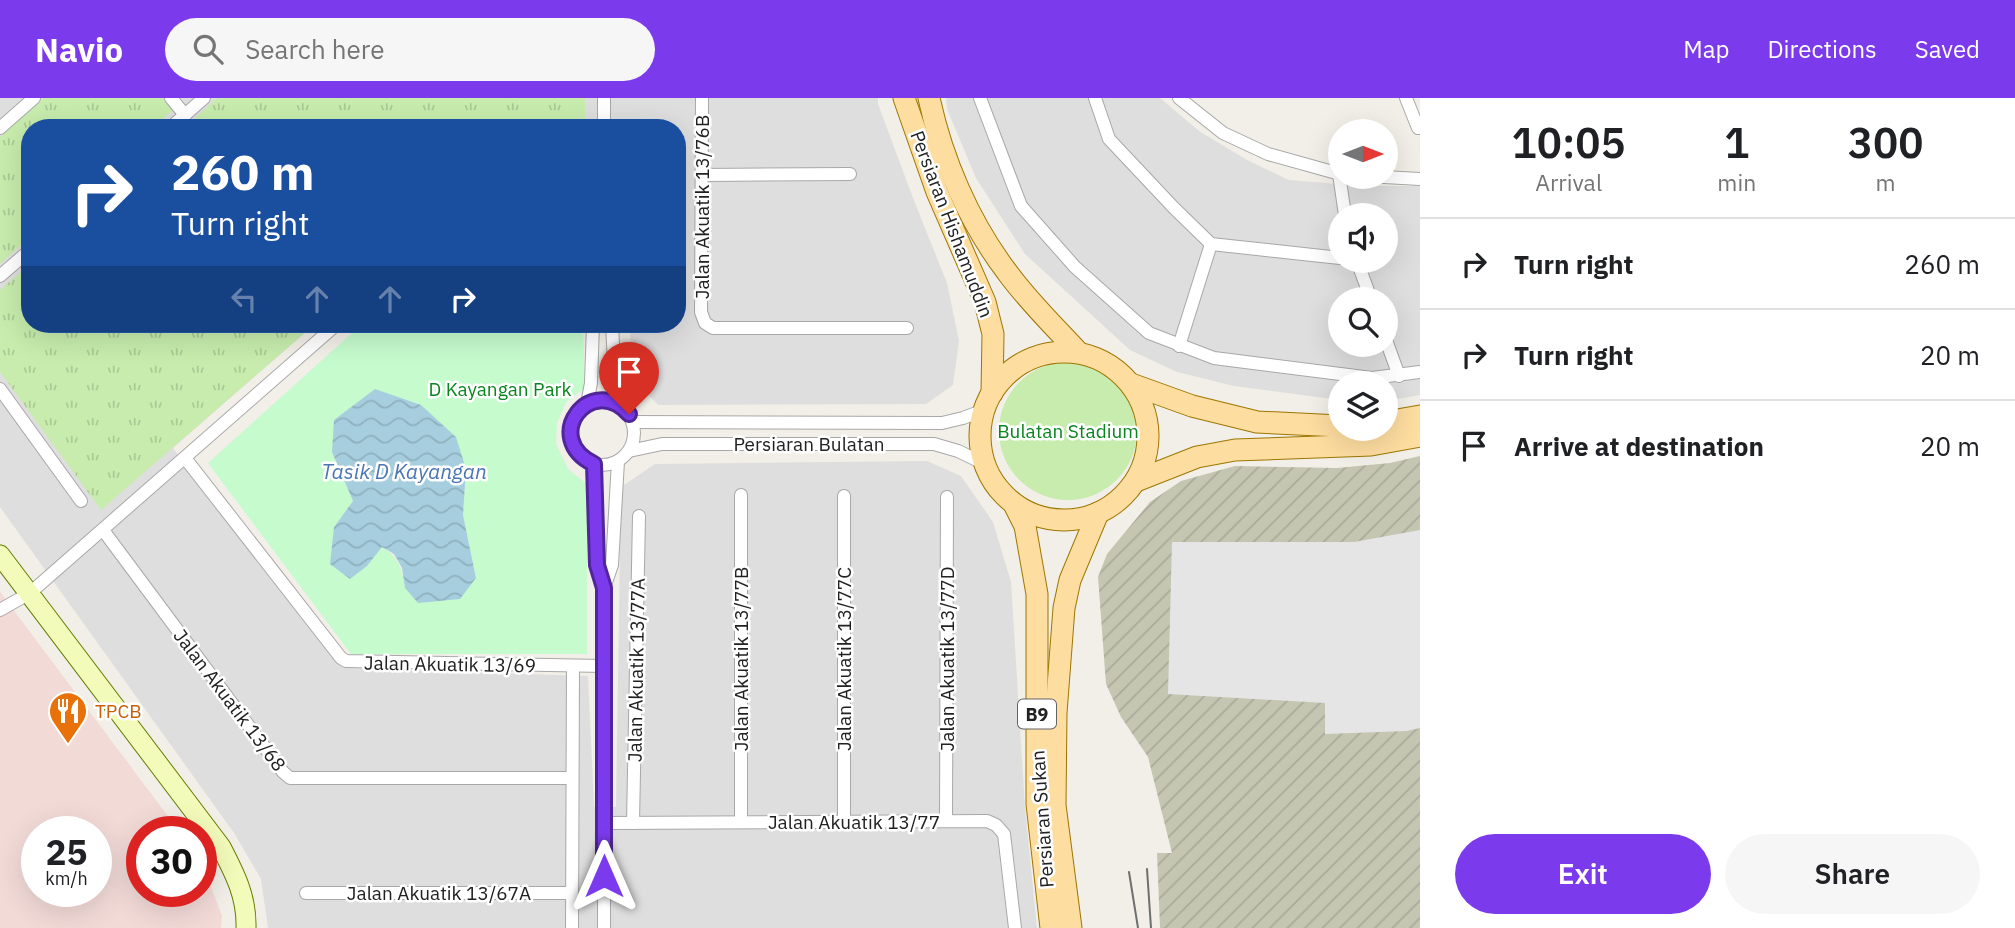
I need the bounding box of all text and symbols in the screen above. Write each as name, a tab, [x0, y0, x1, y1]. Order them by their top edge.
search box	[165, 18, 655, 81]
text: Navio	[35, 28, 123, 71]
icon: search	[189, 30, 227, 68]
text: Search here	[245, 32, 385, 66]
text: Map	[1683, 33, 1729, 65]
text: Directions	[1767, 33, 1877, 65]
text: Saved	[1915, 33, 1980, 65]
street label: Jalan Akuatik 13/76B	[690, 115, 714, 299]
text: 10:05	[1512, 115, 1626, 170]
text: 1	[1724, 115, 1749, 170]
text: 300	[1848, 115, 1923, 170]
north arrow	[1328, 119, 1398, 189]
map controls	[1328, 119, 1398, 441]
street label: Persiaran Hishamuddin	[905, 127, 999, 321]
text: 260 m	[171, 140, 315, 203]
icon: right	[56, 147, 147, 238]
text: Arrival	[1535, 167, 1602, 197]
text: min	[1717, 167, 1756, 197]
text: m	[1876, 167, 1896, 197]
text: Turn right	[171, 202, 309, 244]
button: sound	[1328, 203, 1398, 273]
icon: right	[1455, 245, 1493, 283]
text: Turn right	[1514, 247, 1633, 281]
text: 260 m	[1904, 247, 1980, 281]
icon: left	[225, 280, 263, 318]
icon: ahead	[298, 280, 336, 318]
icon: ahead	[371, 280, 409, 318]
icon: right	[444, 280, 482, 318]
button: search	[1328, 287, 1398, 357]
icon: right	[1455, 336, 1493, 374]
text: Turn right	[1514, 338, 1633, 372]
text: 20 m	[1920, 338, 1980, 372]
pin	[599, 342, 659, 414]
icon: arrive	[610, 353, 648, 391]
button: layers	[1328, 371, 1398, 441]
park label: D Kayangan Park	[428, 377, 572, 401]
park label: Bulatan Stadium	[997, 419, 1139, 443]
icon: arrive	[1455, 427, 1493, 465]
text: Arrive at destination	[1514, 429, 1764, 463]
text: 20 m	[1920, 429, 1980, 463]
street label: Persiaran Bulatan	[733, 432, 885, 456]
water label: Tasik D Kayangan	[321, 457, 487, 485]
street label: Jalan Akuatik 13/77B	[729, 567, 753, 751]
street label: Jalan Akuatik 13/77C	[832, 567, 856, 751]
street label: Jalan Akuatik 13/77D	[935, 567, 959, 751]
street label: Jalan Akuatik 13/77A	[622, 578, 650, 762]
street label: Jalan Akuatik 13/68	[169, 624, 291, 776]
street label: Jalan Akuatik 13/69	[364, 650, 536, 678]
restaurant icon: TPCB	[47, 690, 89, 745]
place label: TPCB	[95, 699, 142, 723]
road number: B9	[1018, 700, 1056, 728]
street label: Persiaran Sukan	[1025, 749, 1059, 889]
street label: Jalan Akuatik 13/77	[768, 810, 940, 834]
speed limit sign: 30	[126, 816, 217, 907]
text: 25	[45, 829, 88, 875]
button: Exit	[1455, 834, 1711, 914]
button: Share	[1725, 834, 1980, 914]
position arrow	[567, 839, 641, 913]
text: km/h	[45, 867, 88, 890]
street label: Jalan Akuatik 13/67A	[347, 881, 531, 905]

